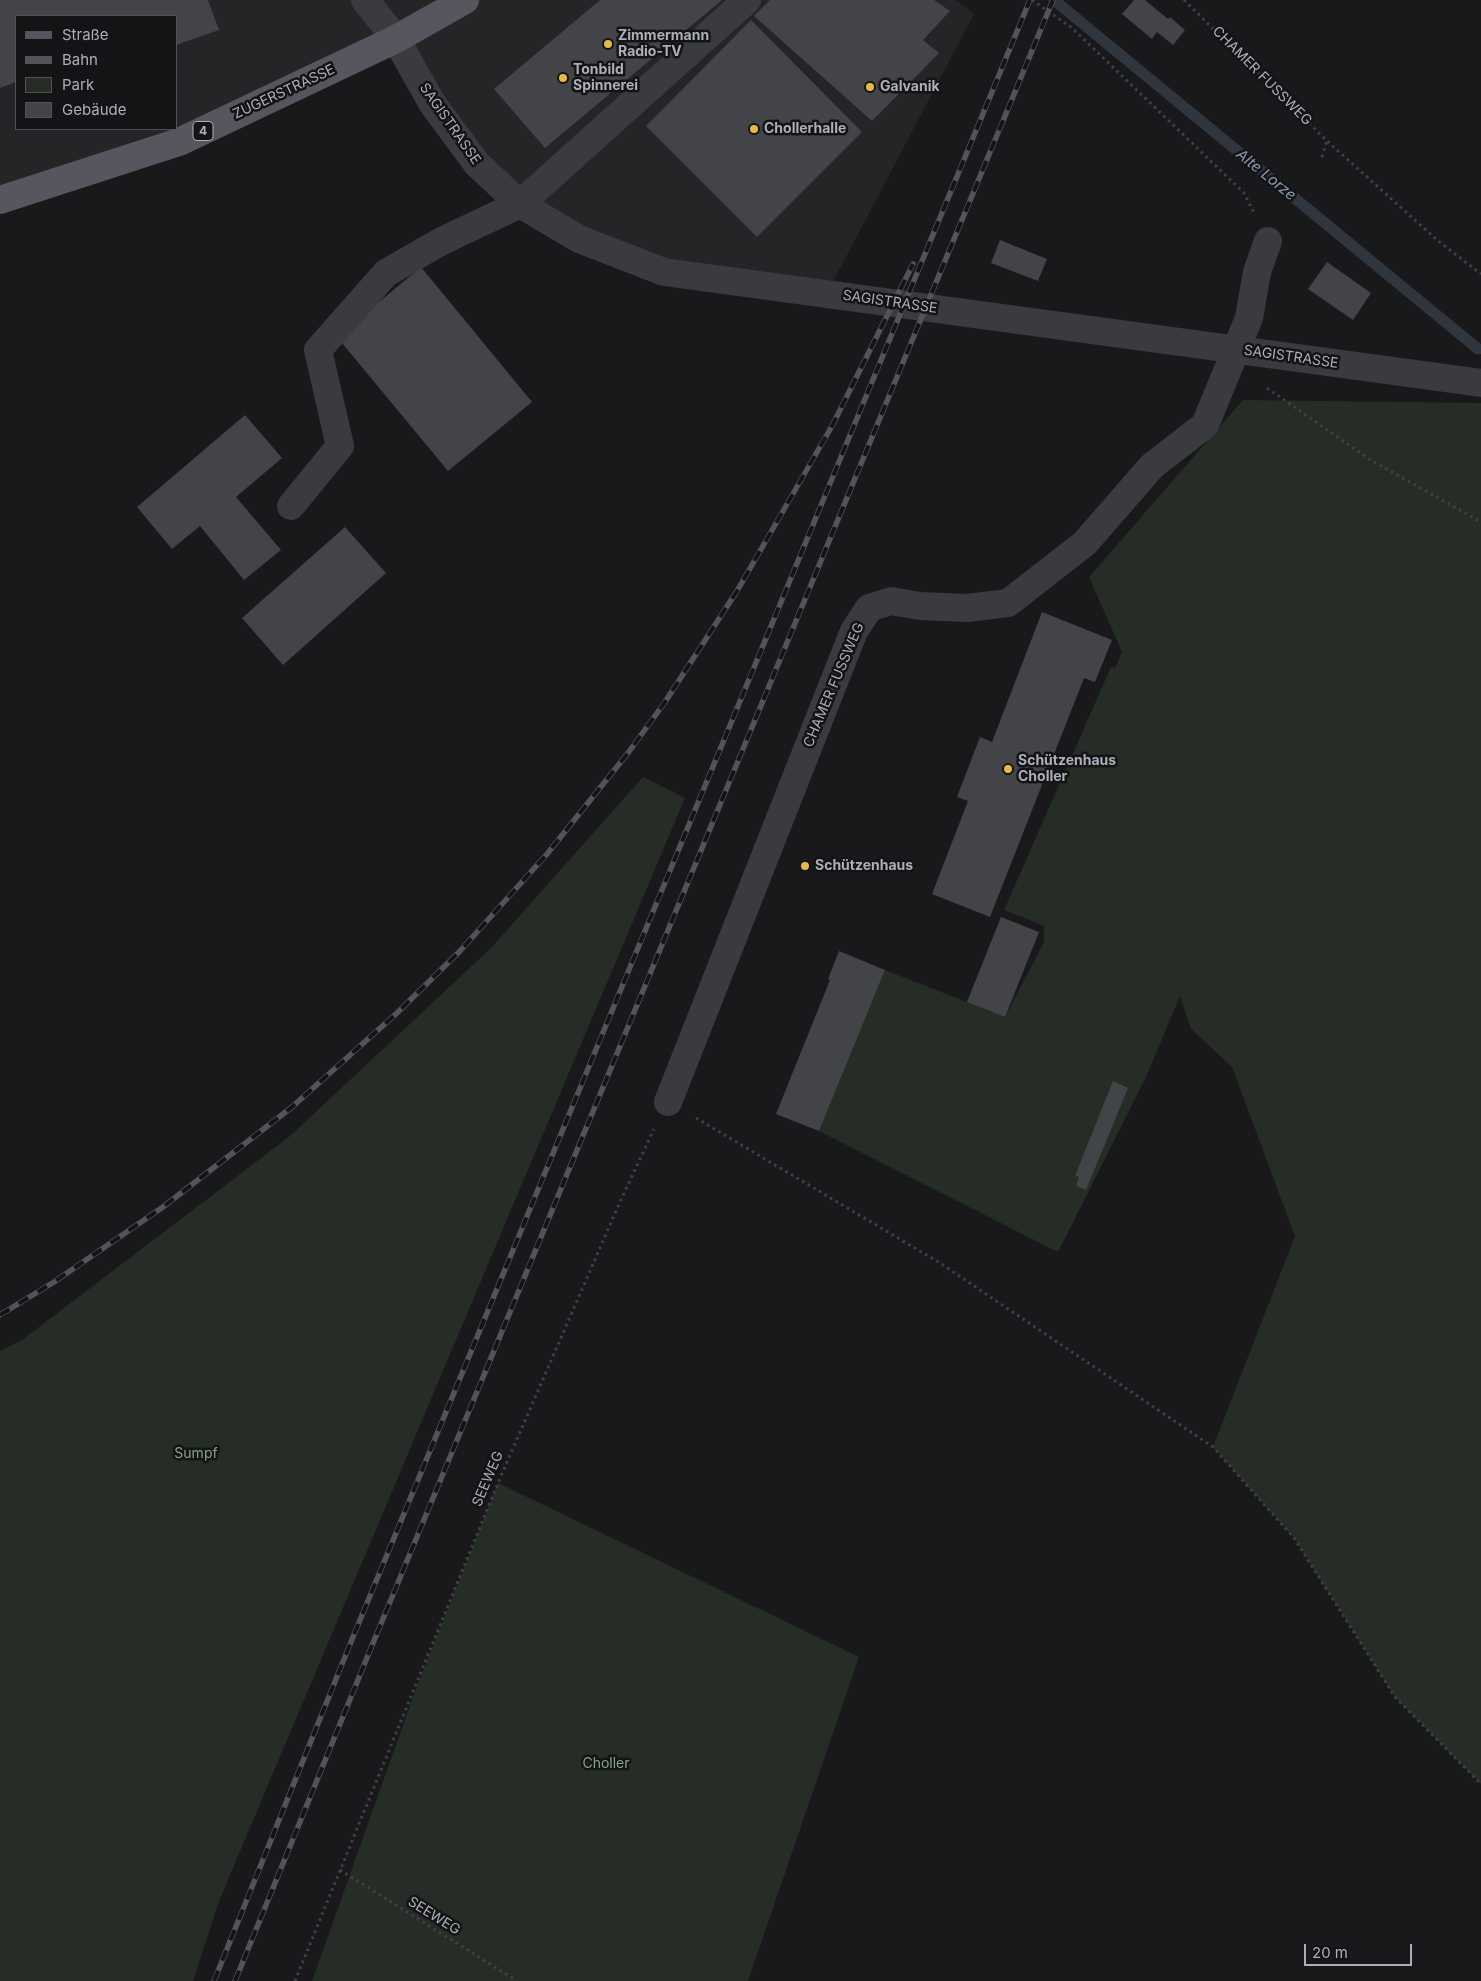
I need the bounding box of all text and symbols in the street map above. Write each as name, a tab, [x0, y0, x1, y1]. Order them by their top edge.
legend	[15, 15, 178, 130]
street label: CHAMER FUSSWEG	[1209, 23, 1315, 129]
text: Straße	[62, 25, 109, 44]
place label: Zimmermann Radio-TV	[618, 28, 709, 60]
marker: Zimmermann Radio-TV	[602, 38, 614, 50]
text: Bahn	[62, 50, 98, 69]
street label: ZUGERSTRASSE	[231, 61, 337, 123]
place label: Tonbild Spinnerei	[573, 62, 638, 94]
marker: Tonbild Spinnerei	[557, 72, 569, 84]
text: Park	[62, 75, 94, 94]
place label: Galvanik	[880, 79, 940, 95]
street label: SAGISTRASSE	[416, 80, 484, 168]
marker: Galvanik	[864, 81, 876, 93]
text: Gebäude	[62, 100, 127, 119]
place label: Chollerhalle	[764, 121, 846, 137]
road number: 4	[193, 122, 213, 140]
marker: Chollerhalle	[748, 123, 760, 135]
water label: Alte Lorze	[1232, 145, 1300, 205]
street label: SAGISTRASSE	[842, 287, 938, 317]
street label: SAGISTRASSE	[1243, 342, 1339, 372]
street label: CHAMER FUSSWEG	[800, 620, 868, 750]
place label: Schützenhaus Choller	[1018, 753, 1116, 786]
marker: Schützenhaus Choller	[1002, 763, 1014, 775]
place label: Schützenhaus	[815, 858, 913, 874]
marker: Schützenhaus	[799, 860, 811, 872]
park label: Sumpf	[174, 1446, 218, 1462]
street label: SEEWEG	[469, 1449, 507, 1509]
park label: Choller	[582, 1756, 630, 1772]
street label: SEEWEG	[405, 1893, 463, 1939]
scale bar	[1306, 1934, 1414, 1966]
text: 20 m	[1312, 1943, 1348, 1962]

